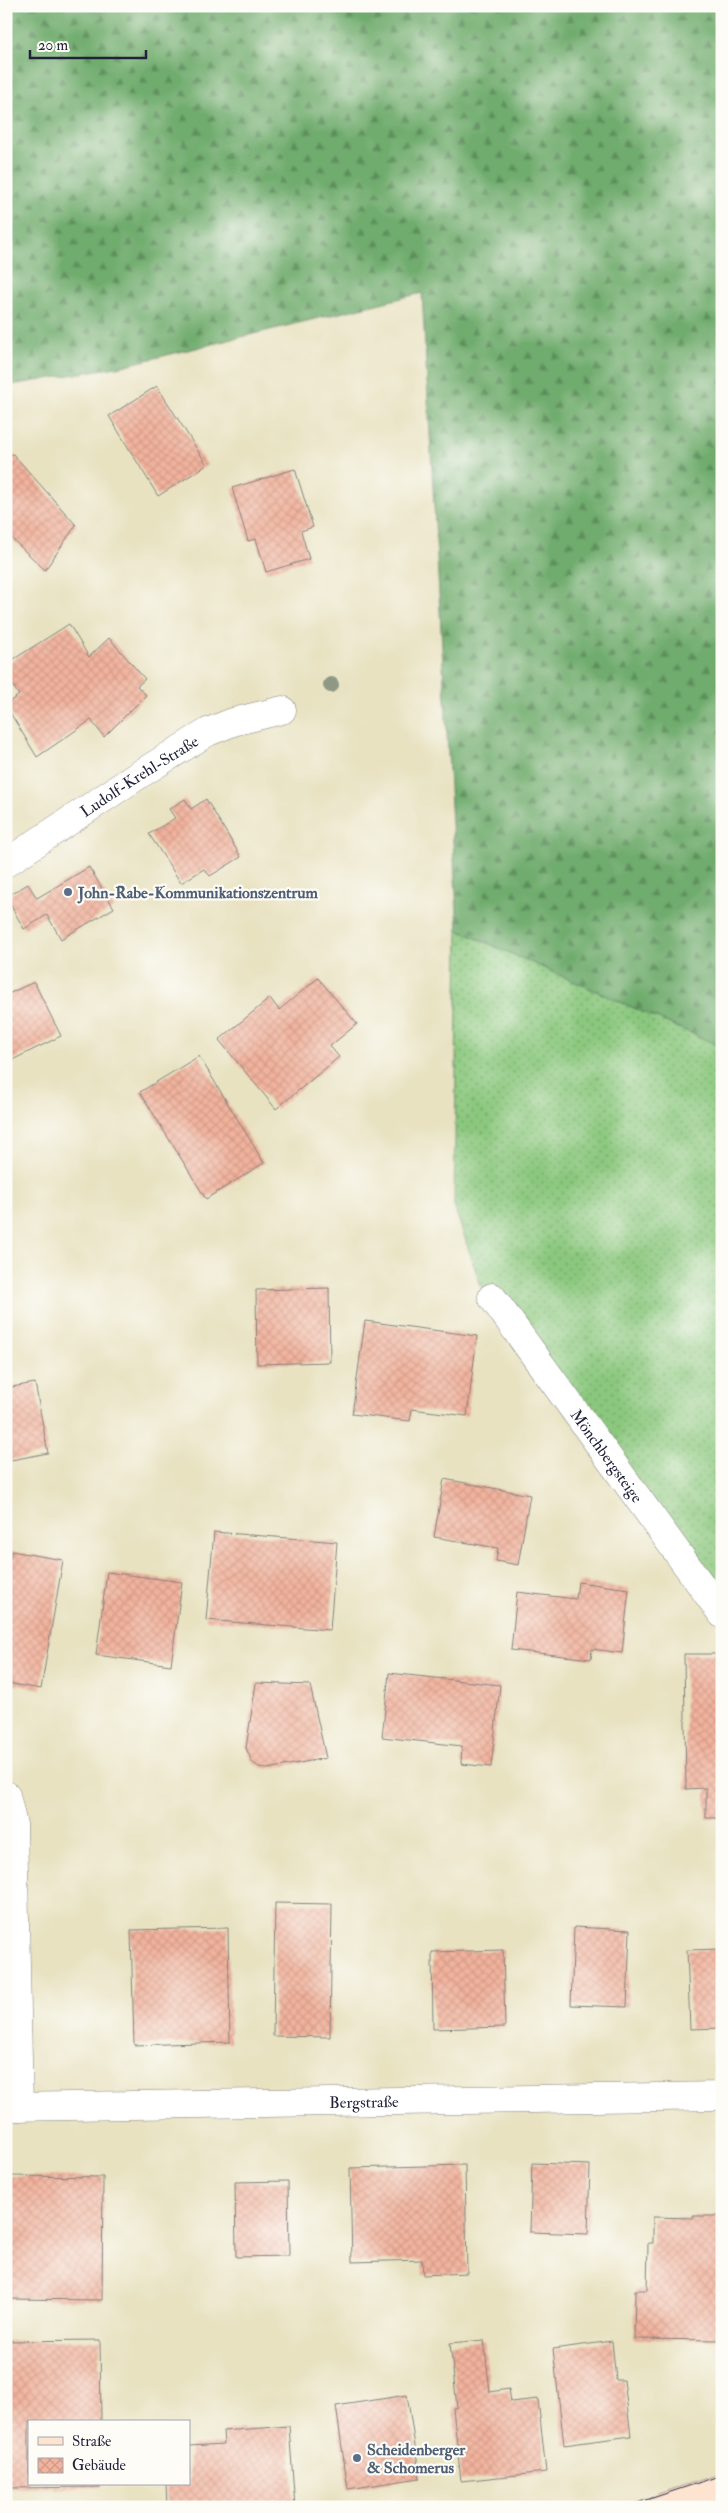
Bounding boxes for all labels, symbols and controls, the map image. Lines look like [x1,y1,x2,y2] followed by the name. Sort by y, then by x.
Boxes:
[30,28,146,60] scale bar
[38,36,68,55] text: 20 m
[77,731,203,822] street label: Ludolf-Krehl-Straße
[77,883,319,904] place label: John-Rabe-Kommunikationszentrum
[62,886,74,898] marker: John-Rabe-Kommunikationszentrum
[566,1406,647,1507] street label: Mönchbergsteige
[329,2092,399,2113] street label: Bergstraße
[28,2420,190,2486] legend
[72,2432,111,2451] text: Straße
[367,2440,466,2478] place label: Scheidenberger & Schomerus
[351,2452,363,2464] marker: Scheidenberger & Schomerus
[72,2456,126,2475] text: Gebäude

